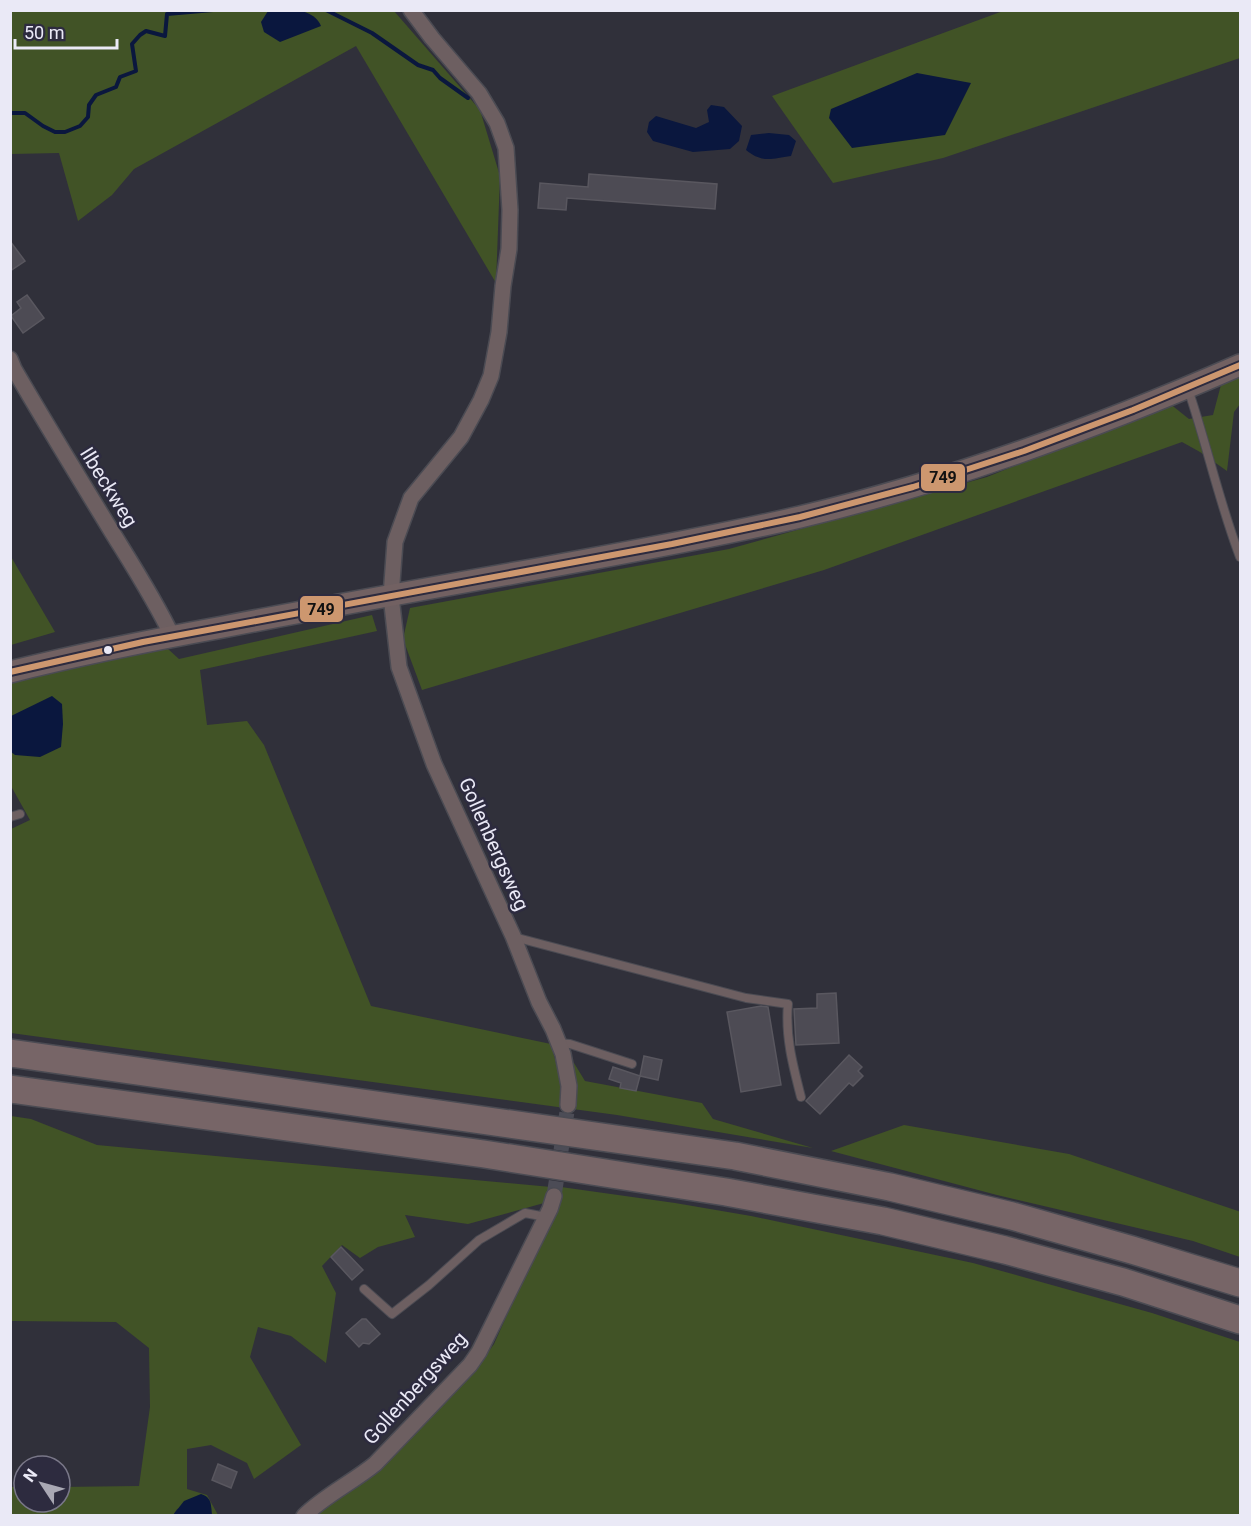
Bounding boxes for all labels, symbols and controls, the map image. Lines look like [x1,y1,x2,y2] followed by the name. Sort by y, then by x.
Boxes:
[15,12,117,50] scale bar
[24,22,64,43] text: 50 m
[75,443,143,531] street label: Ilbeckweg
[920,463,966,492] line badge: 749
[929,468,957,487] text: 749
[299,595,344,623] line badge: 749
[307,600,335,619] text: 749
[102,644,114,656] unlabelled marker
[454,774,534,914] street label: Gollenbergsweg
[358,1327,472,1449] street label: Gollenbergsweg
[12,1454,72,1514] north arrow
[19,1465,41,1486] text: N

